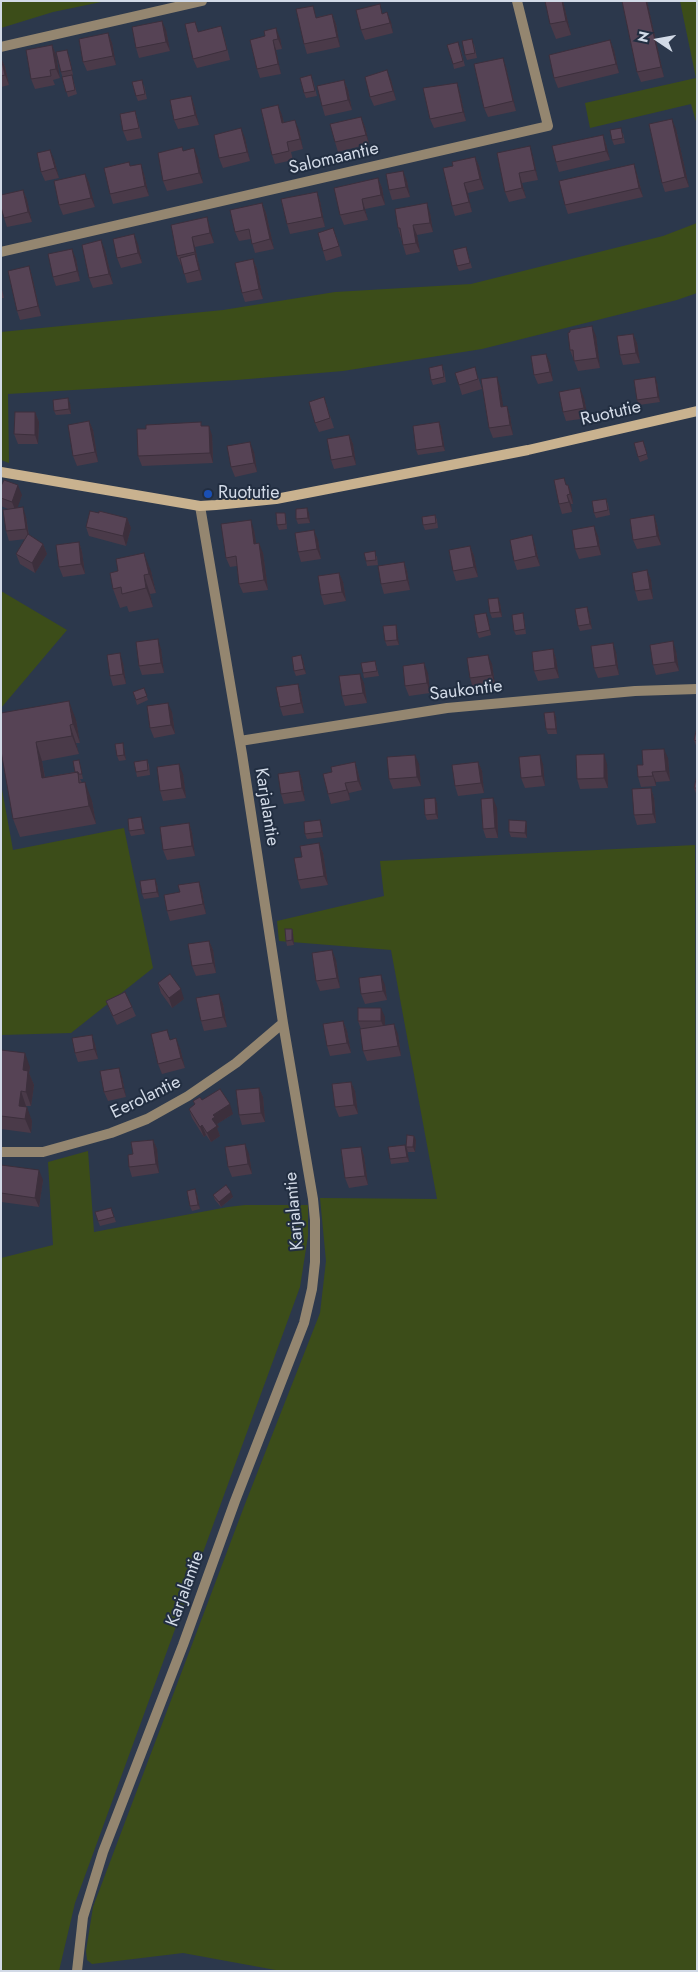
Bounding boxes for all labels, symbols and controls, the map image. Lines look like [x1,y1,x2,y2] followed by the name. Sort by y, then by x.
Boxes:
[633,15,683,65] north arrow
[632,29,654,44] text: N
[287,138,381,180] street label: Salomaantie
[579,397,643,431] street label: Ruotutie
[218,483,279,505] place label: Ruotutie
[202,488,214,500] marker: Ruotutie
[428,676,504,706] street label: Saukontie
[249,766,283,848] street label: Karjalantie
[107,1072,185,1124] street label: Eerolantie
[281,1171,309,1251] street label: Karjalantie
[162,1548,210,1630] street label: Karjalantie

